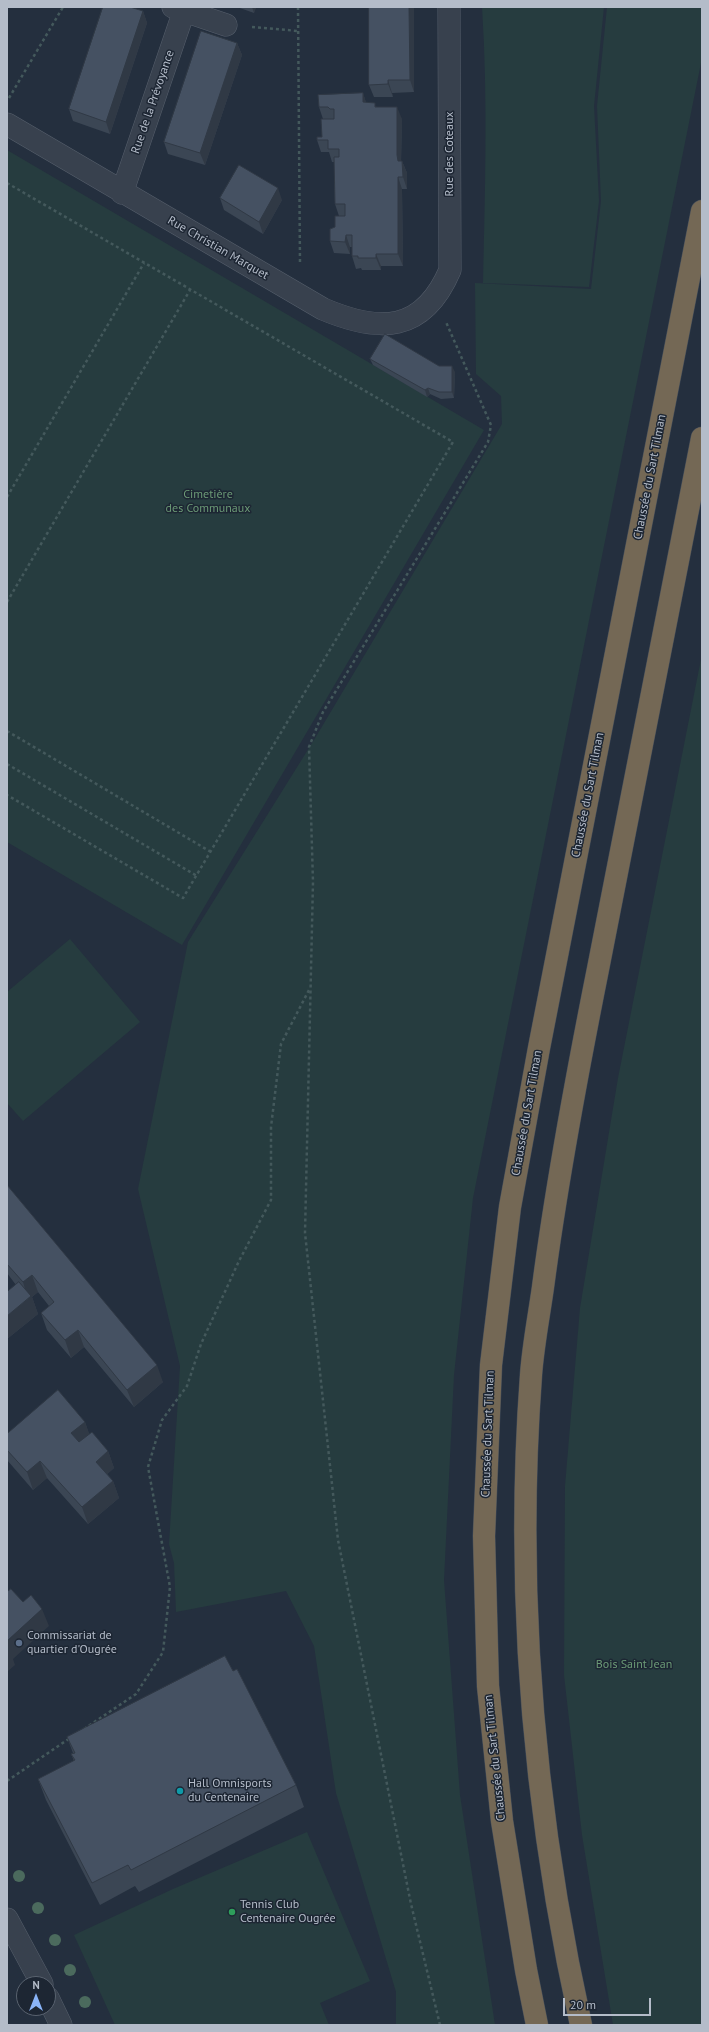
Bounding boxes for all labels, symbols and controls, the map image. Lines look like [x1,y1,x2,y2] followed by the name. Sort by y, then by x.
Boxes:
[129,48,177,156] street label: Rue de la Prévoyance
[443,111,457,197] street label: Rue des Coteaux
[165,213,271,283] street label: Rue Christian Marquet
[631,413,669,541] street label: Chaussée du Sart Tilman
[166,488,250,516] park label: Cimetière des Communaux
[569,731,607,859] street label: Chaussée du Sart Tilman
[509,1049,545,1177] street label: Chaussée du Sart Tilman
[479,1370,497,1498] street label: Chaussée du Sart Tilman
[27,1629,117,1657] place label: Commissariat de quartier d'Ougrée
[14,1638,24,1648] marker: Commissariat de quartier d'Ougrée
[596,1658,672,1672] park label: Bois Saint Jean
[481,1694,509,1822] street label: Chaussée du Sart Tilman
[188,1777,271,1805] place label: Hall Omnisports du Centenaire
[175,1786,185,1796] marker: Hall Omnisports du Centenaire
[240,1898,335,1926] place label: Tennis Club Centenaire Ougrée
[227,1907,237,1917] marker: Tennis Club Centenaire Ougrée
[16,1976,56,2016] north arrow
[32,1978,40,1992] text: N
[565,1990,653,2016] scale bar
[570,1997,596,2012] text: 20 m

